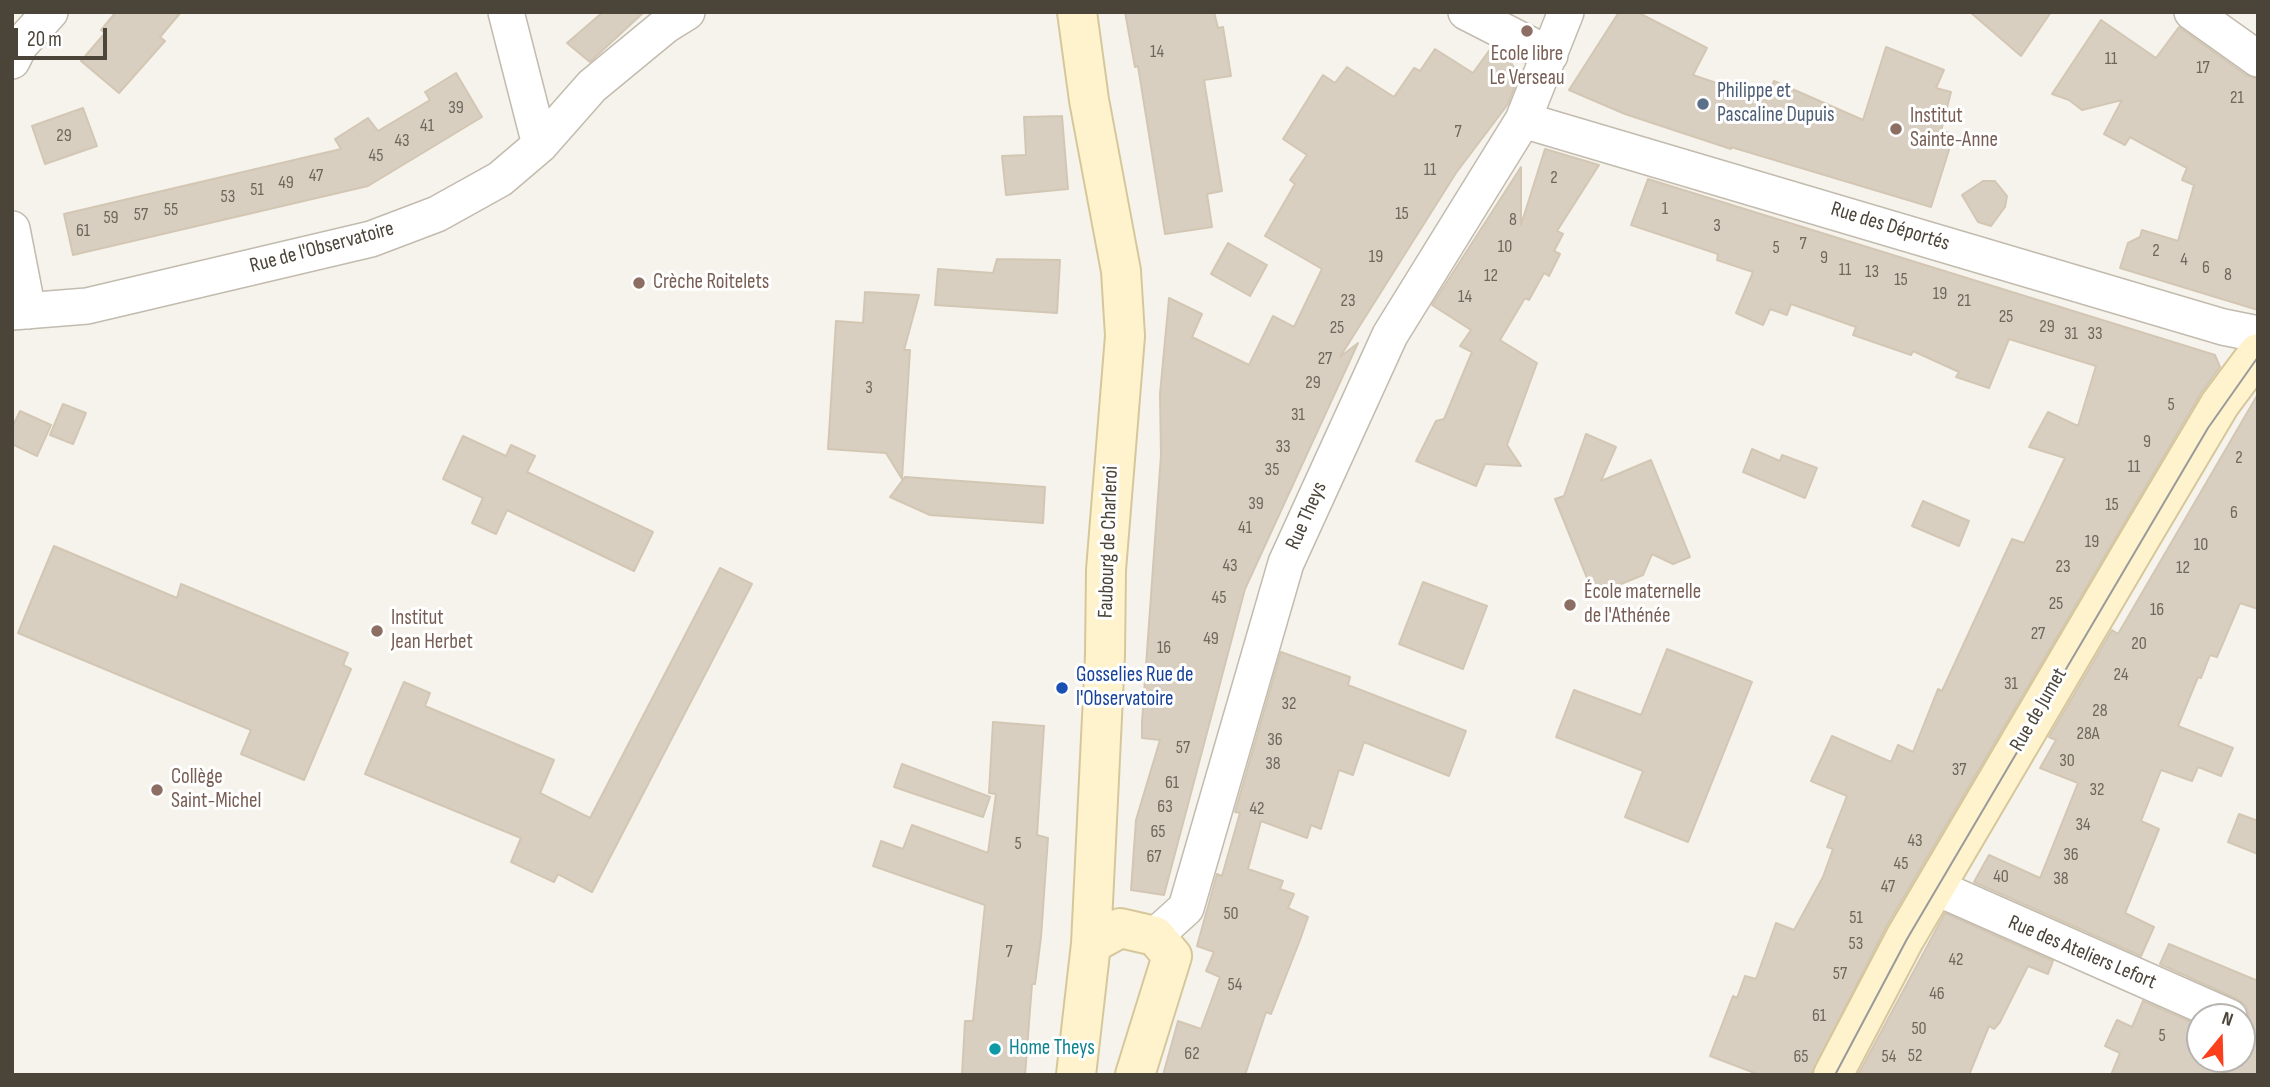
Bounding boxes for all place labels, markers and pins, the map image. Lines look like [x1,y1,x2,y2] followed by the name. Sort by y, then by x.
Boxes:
[1519,23,1535,39] marker: Ecole libre Le Verseau
[1489,42,1565,92] place label: Ecole libre Le Verseau
[1717,79,1834,129] place label: Philippe et Pascaline Dupuis
[1695,96,1711,112] marker: Philippe et Pascaline Dupuis
[1910,104,1998,154] place label: Institut Sainte-Anne
[1888,121,1904,137] marker: Institut Sainte-Anne
[653,270,769,296] place label: Crèche Roitelets
[631,275,647,291] marker: Crèche Roitelets
[1584,580,1701,630] place label: École maternelle de l'Athénée
[1562,597,1578,613] marker: École maternelle de l'Athénée
[391,606,473,656] place label: Institut Jean Herbet
[369,623,385,639] marker: Institut Jean Herbet
[1076,663,1194,713] place label: Gosselies Rue de l'Observatoire
[1054,680,1070,696] marker: Gosselies Rue de l'Observatoire
[171,765,261,815] place label: Collège Saint-Michel
[149,782,165,798] marker: Collège Saint-Michel
[1009,1036,1095,1062] place label: Home Theys
[987,1041,1003,1057] marker: Home Theys

